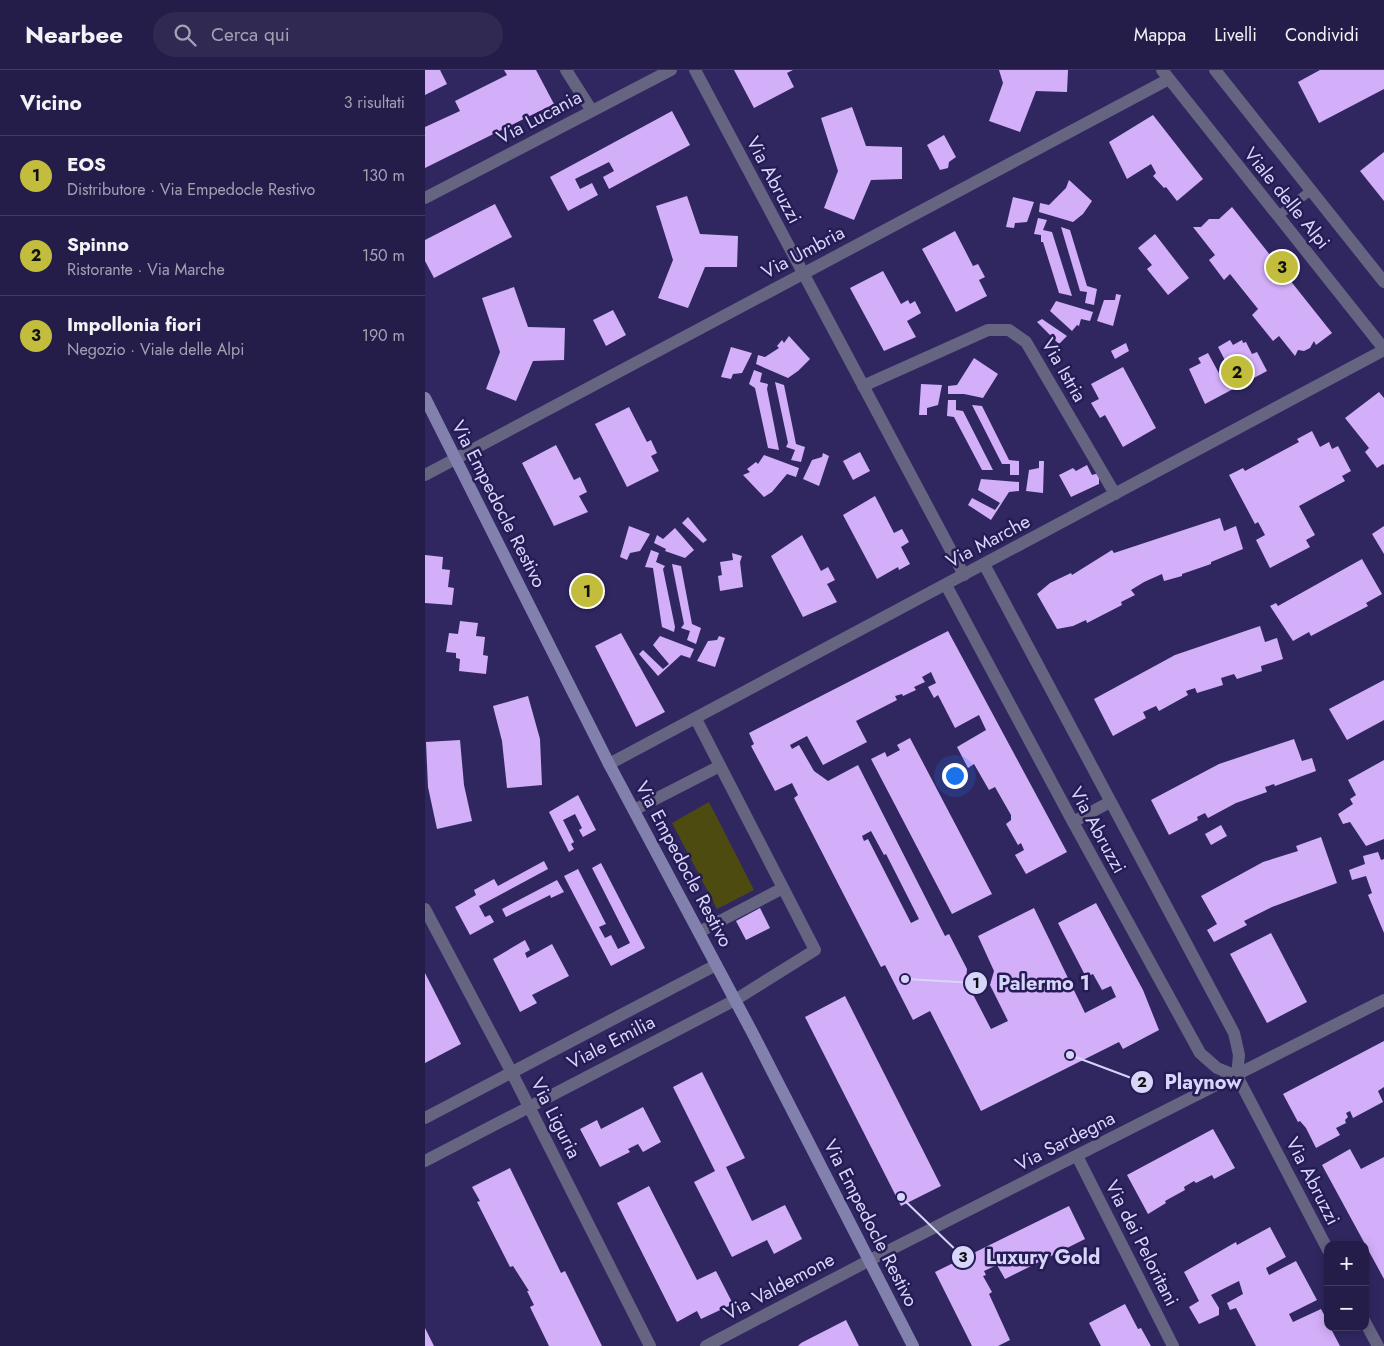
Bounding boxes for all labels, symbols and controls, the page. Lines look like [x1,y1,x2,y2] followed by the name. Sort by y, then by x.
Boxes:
[153,12,503,57] search box
[25,17,123,52] text: Nearbee
[171,21,199,49] icon: search
[211,21,290,48] text: Cerca qui
[1134,22,1186,48] text: Mappa
[1214,22,1257,48] text: Livelli
[1285,22,1359,48] text: Condividi
[492,83,586,151] street label: Via Lucania
[20,88,82,118] text: Vicino
[344,91,405,114] text: 3 risultati
[740,132,808,228] street label: Via Abruzzi
[1237,141,1337,255] street label: Viale delle Alpi
[67,151,106,178] text: EOS
[32,164,40,187] text: 1
[362,164,405,187] text: 130 m
[67,178,315,201] text: Distributore · Via Empedocle Restivo
[757,219,849,285] street label: Via Umbria
[67,231,129,258] text: Spinno
[31,244,41,267] text: 2
[362,244,405,267] text: 150 m
[1266,248,1298,286] pin: 3
[67,258,225,281] text: Ristorante · Via Marche
[67,311,201,338] text: Impollonia fiori
[31,324,41,347] text: 3
[362,324,405,347] text: 190 m
[1035,333,1093,407] street label: Via Istria
[67,338,244,361] text: Negozio · Viale delle Alpi
[1221,353,1253,391] pin: 2
[445,416,553,592] street label: Via Empedocle Restivo
[941,507,1035,575] street label: Via Marche
[571,572,603,610] pin: 1
[942,763,968,789] your location
[629,776,739,952] street label: Via Empedocle Restivo
[1063,782,1133,878] street label: Via Abruzzi
[963,965,1100,1000] callout: Palermo 1
[998,969,1090,998] text: Palermo 1
[972,972,980,994] text: 1
[562,1008,660,1076] street label: Viale Emilia
[1129,1064,1251,1099] callout: Playnow
[1164,1068,1242,1097] text: Playnow
[1137,1071,1147,1093] text: 2
[524,1073,588,1163] street label: Via Liguria
[1010,1104,1120,1178] street label: Via Sardegna
[1279,1132,1347,1230] street label: Via Abruzzi
[817,1135,925,1311] street label: Via Empedocle Restivo
[1099,1175,1185,1311] street label: Via dei Peloritani
[951,1239,1110,1274] callout: Luxury Gold
[1324,1241,1369,1331] map controls
[1324,1241,1369,1286] button: +
[986,1243,1100,1272] text: Luxury Gold
[719,1245,839,1327] street label: Via Valdemone
[958,1246,968,1268] text: 3
[1324,1286,1369,1331] button: −

